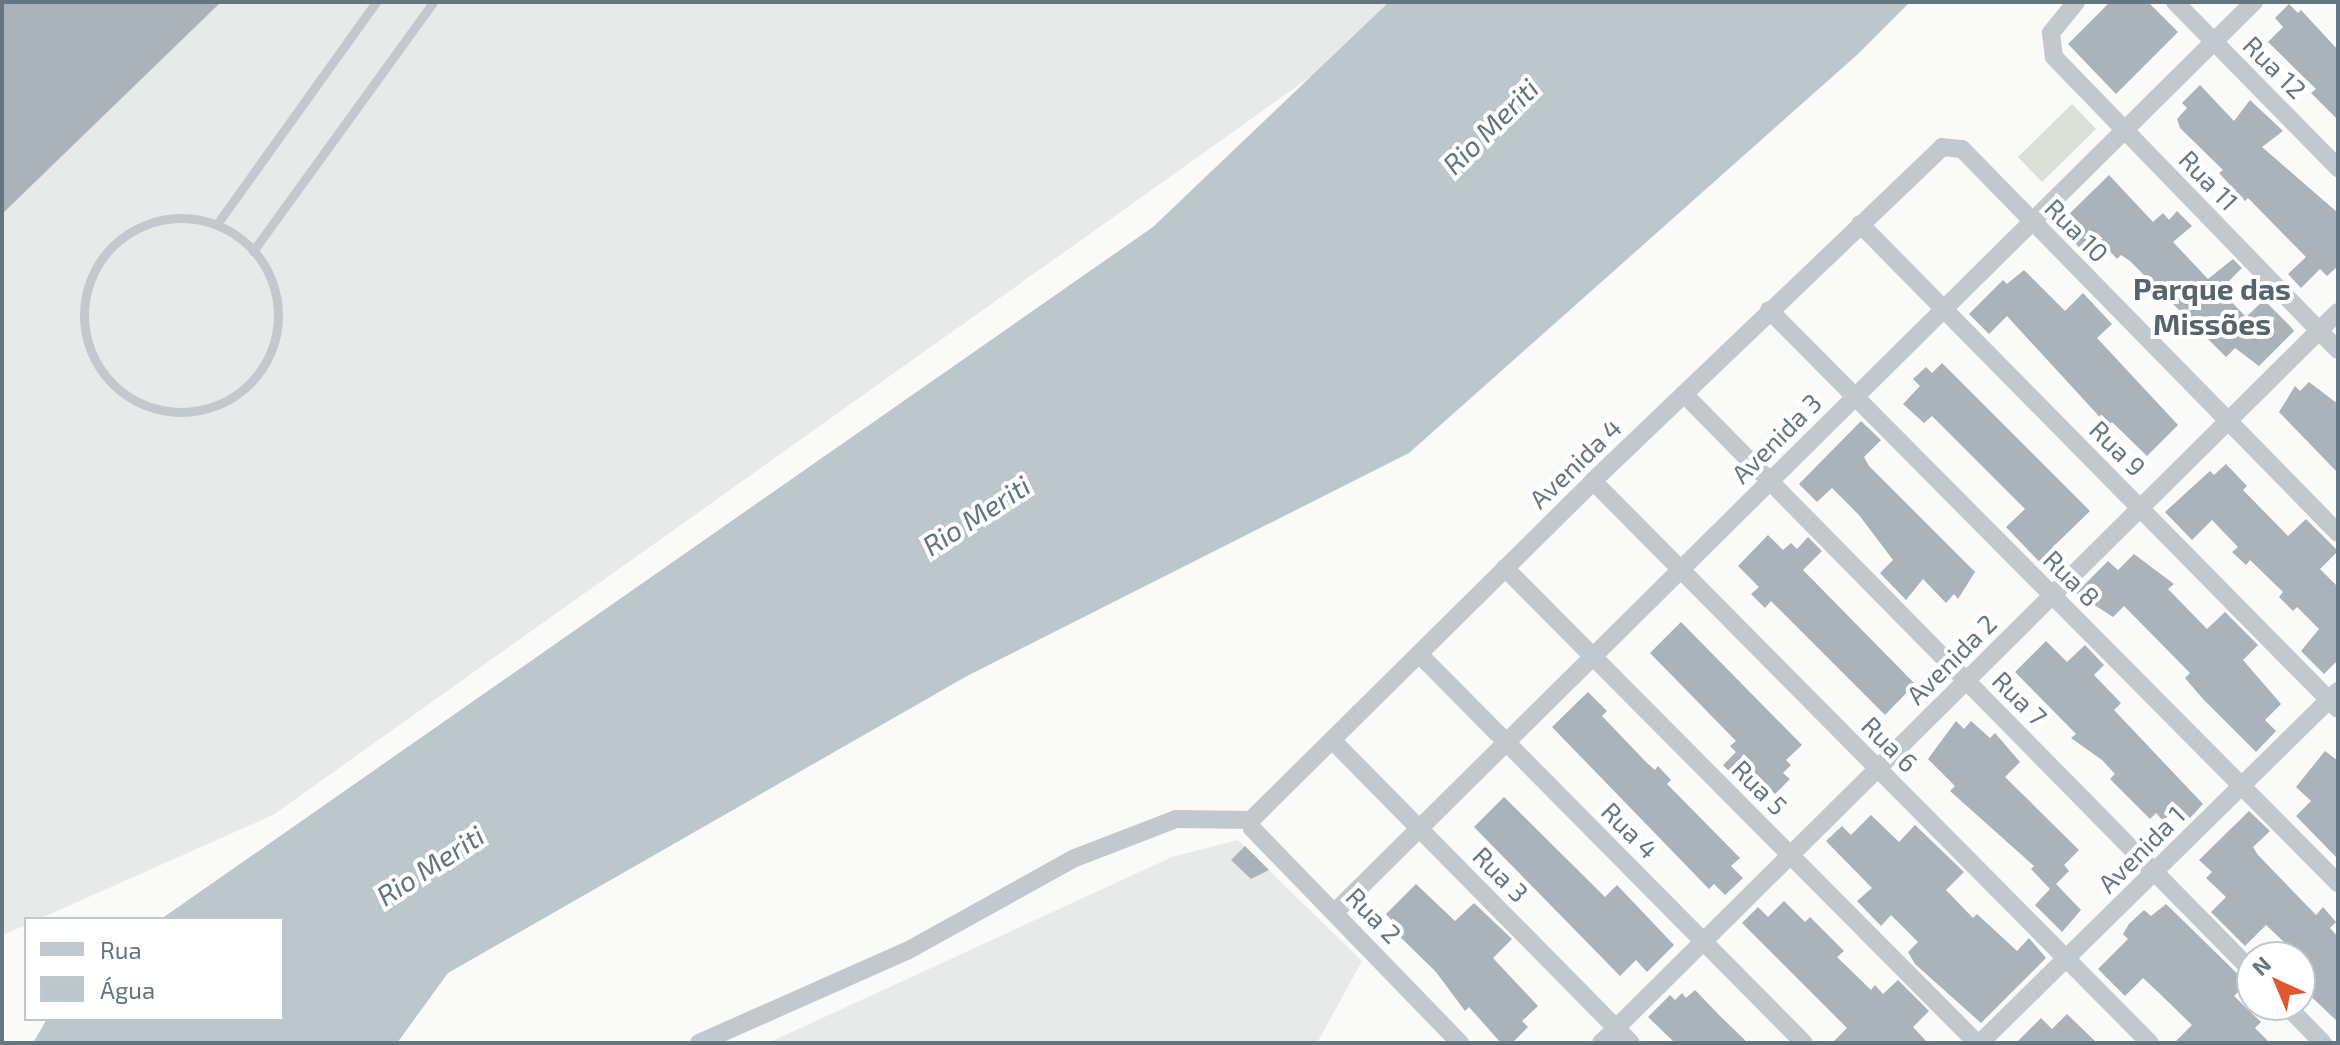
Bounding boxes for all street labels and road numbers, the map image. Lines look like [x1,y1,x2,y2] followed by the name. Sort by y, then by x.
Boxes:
[2237,29,2313,105] street label: Rua 12
[2173,143,2245,217] street label: Rua 11
[2039,192,2115,268] street label: Rua 10
[1725,387,1827,489] street label: Avenida 3
[1523,412,1627,514] street label: Avenida 4
[2084,414,2152,482] street label: Rua 9
[2037,543,2107,613] street label: Rua 8
[1900,608,2002,710] street label: Avenida 2
[1986,664,2054,732] street label: Rua 7
[1856,710,1924,778] street label: Rua 6
[1726,753,1794,821] street label: Rua 5
[1595,795,1665,865] street label: Rua 4
[2091,799,2191,899] street label: Avenida 1
[1467,840,1535,908] street label: Rua 3
[1340,881,1408,949] street label: Rua 2

